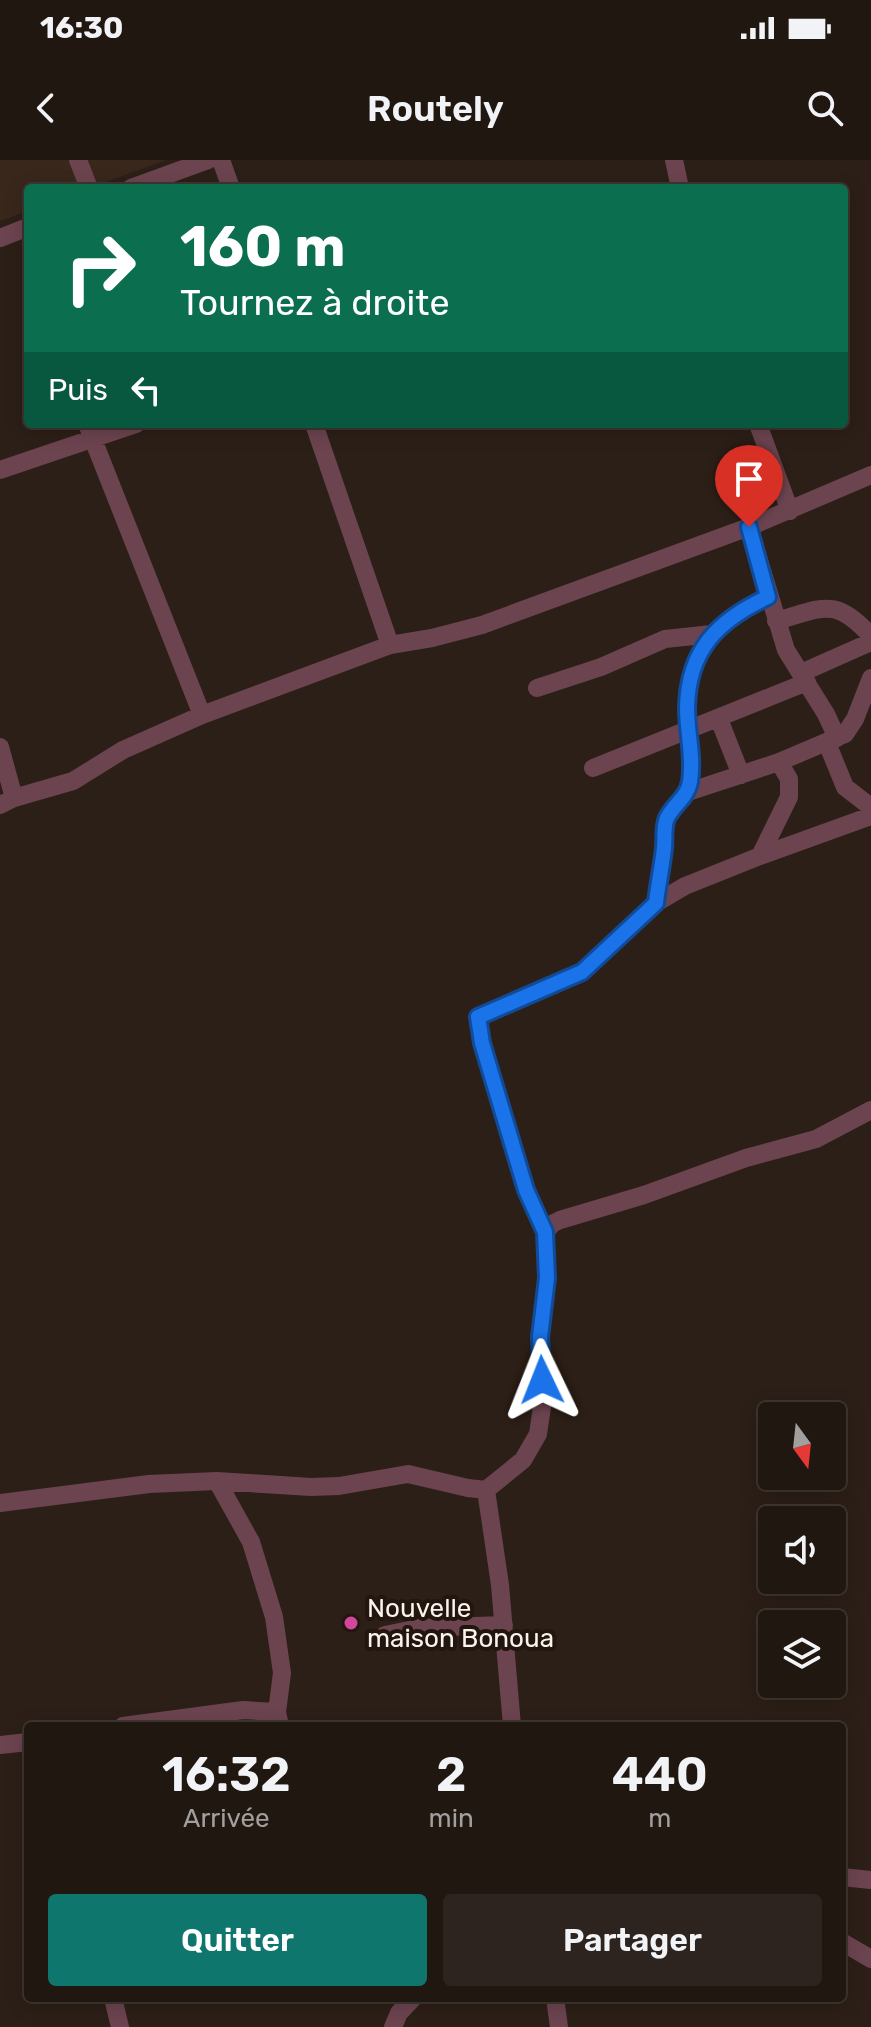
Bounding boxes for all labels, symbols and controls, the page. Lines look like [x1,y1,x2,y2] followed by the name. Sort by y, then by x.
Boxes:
[40,10,123,46] text: 16:30
[24,86,68,130] icon: back
[803,86,847,130] icon: search
[367,87,504,130] text: Routely
[180,214,346,280] text: 160 m
[48,216,152,320] icon: right
[180,281,450,324] text: Tournez à droite
[124,368,168,412] icon: left
[48,372,108,408] text: Puis
[715,445,783,527] pin
[727,457,771,501] icon: arrive
[500,1338,584,1422] position arrow
[758,1402,846,1490] north arrow
[758,1402,846,1698] map controls
[758,1506,846,1594] button: sound
[367,1593,554,1654] place label: Nouvelle maison Bonoua
[758,1610,846,1698] button: layers
[342,1614,360,1632] marker: Nouvelle maison Bonoua
[162,1746,291,1803] text: 16:32
[436,1746,466,1803] text: 2
[612,1746,708,1803] text: 440
[183,1803,270,1834] text: Arrivée
[429,1803,474,1834] text: min
[648,1803,671,1834] text: m
[48,1894,427,1986] button: Quitter
[443,1894,822,1986] button: Partager

